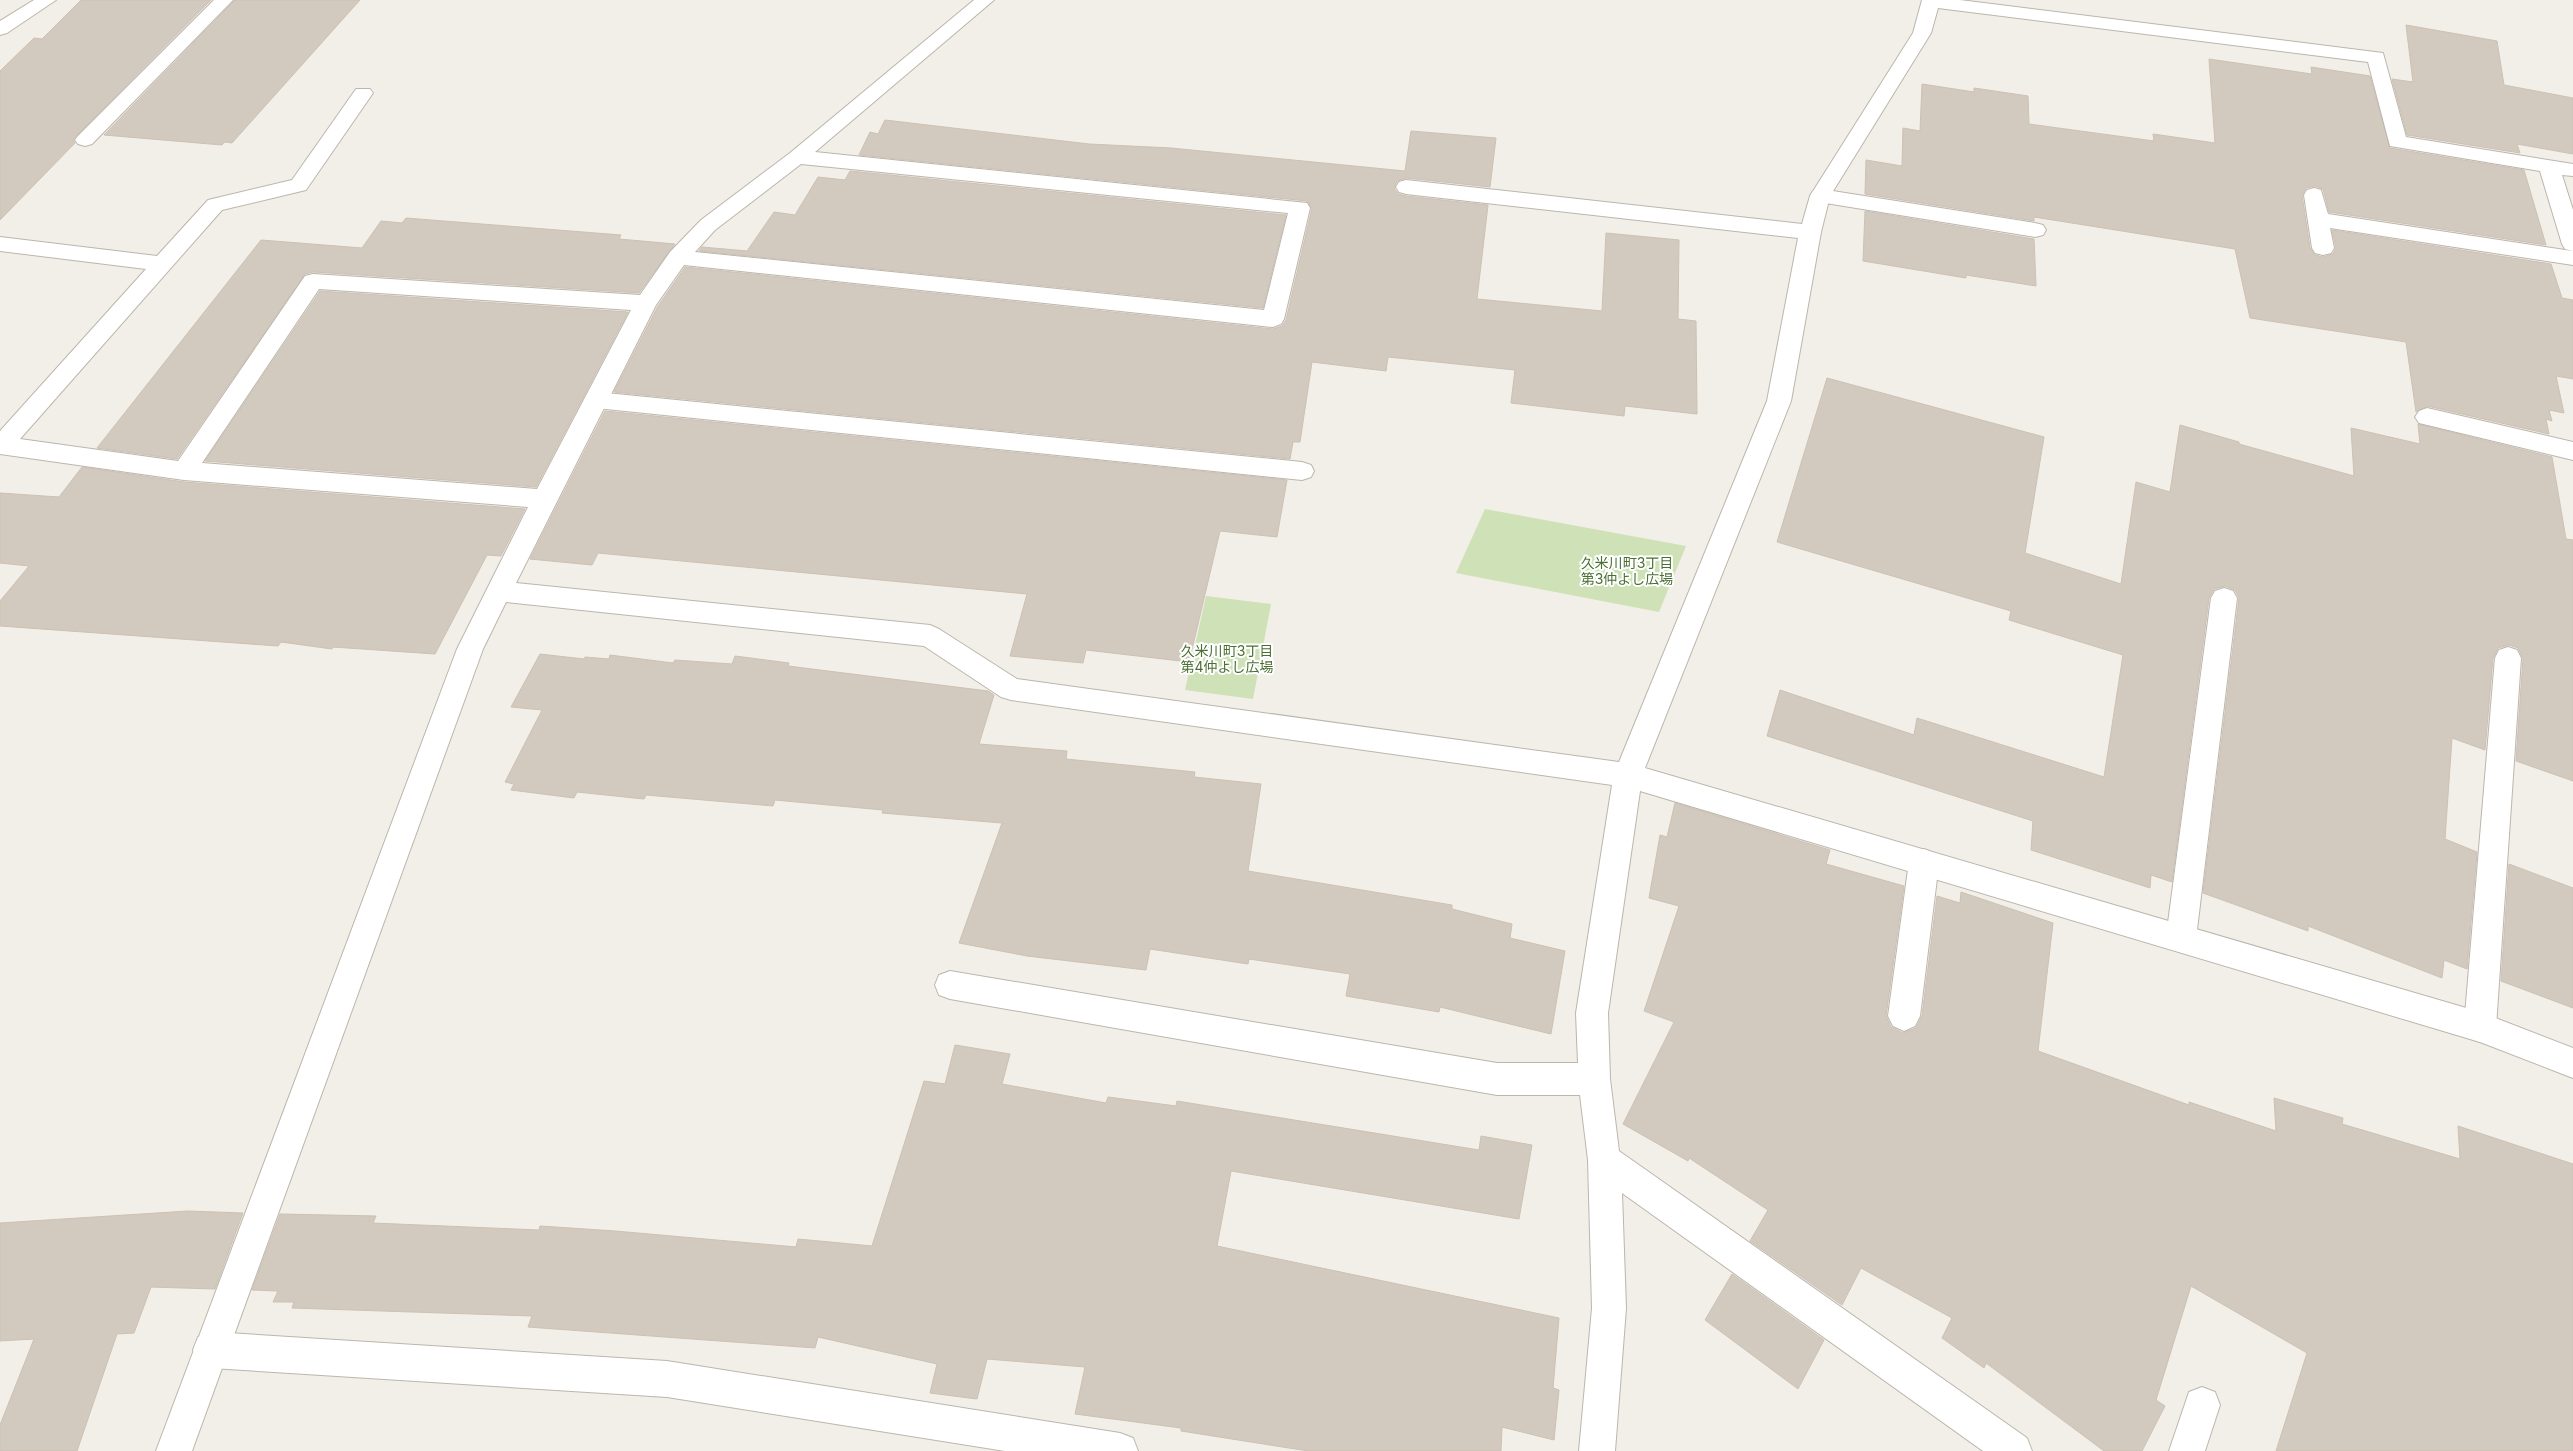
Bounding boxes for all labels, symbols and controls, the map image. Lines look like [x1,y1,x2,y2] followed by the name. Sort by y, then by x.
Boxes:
[1581,554,1673,587] park label: 久米川町3丁目 第3仲よし広場
[1180,642,1274,675] park label: 久米川町3丁目 第4仲よし広場

